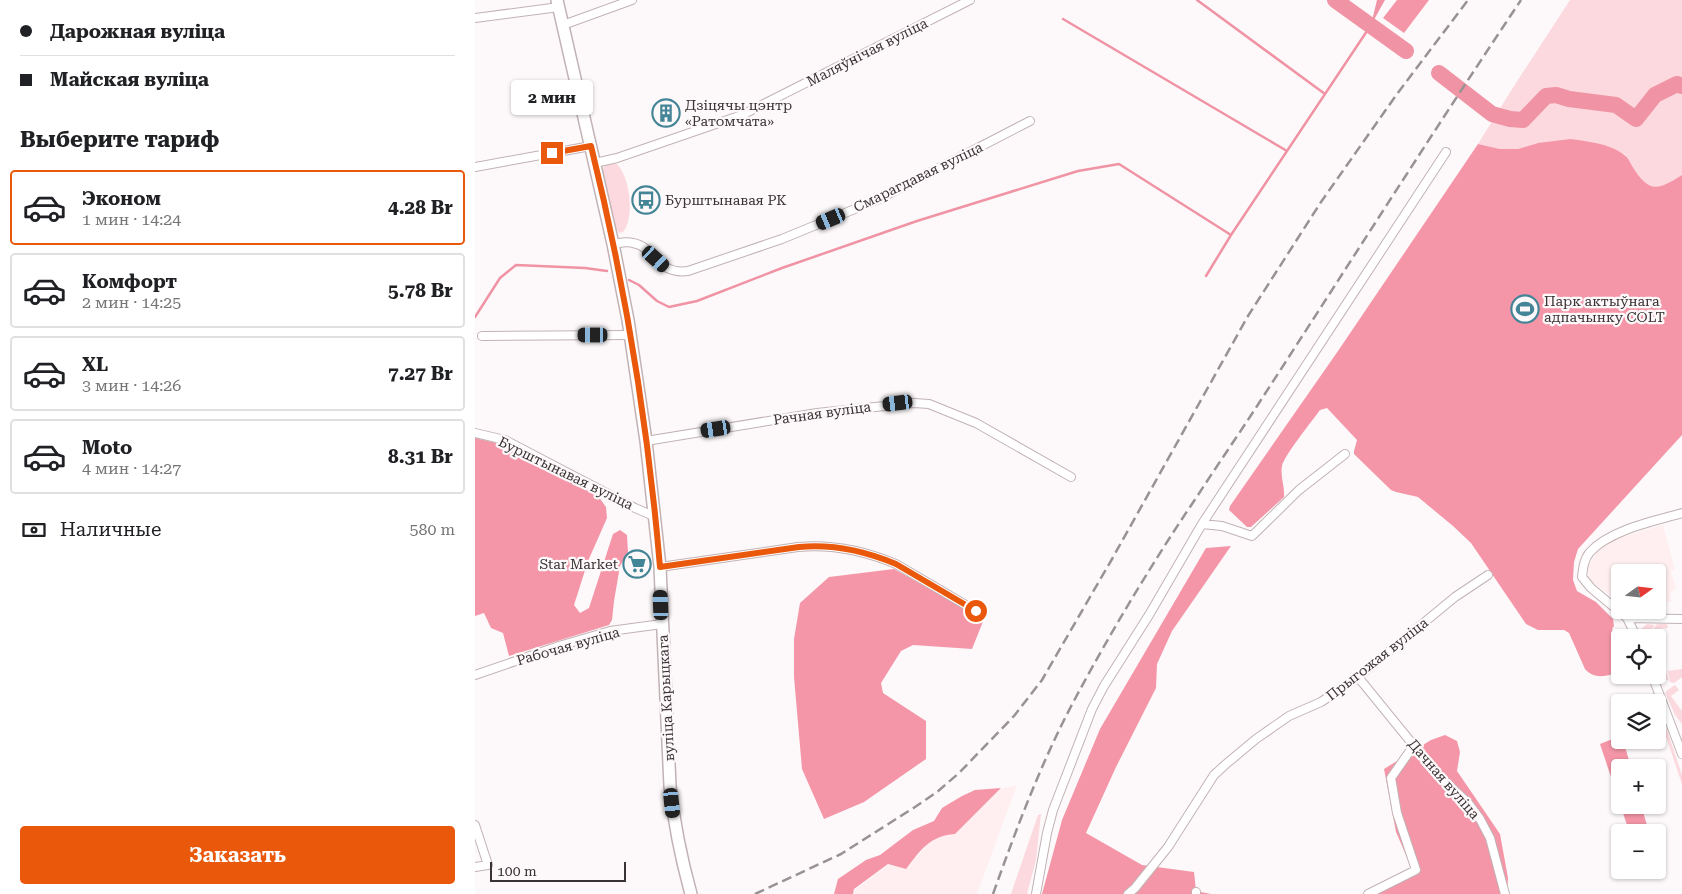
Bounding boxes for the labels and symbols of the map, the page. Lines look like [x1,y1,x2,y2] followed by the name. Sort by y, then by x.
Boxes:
[804,14,930,89] street label: Маляўнічая вуліца
[511,80,593,116] callout: 2 мин
[685,97,792,129] place label: Дзіцячы цэнтр «Ратомчата»
[651,98,681,128] building icon: Дзіцячы цэнтр «Ратомчата»
[851,139,986,215] street label: Смарагдавая вуліца
[541,142,563,164] route end
[631,185,661,215] bus stop icon: Бурштынавая РК
[665,192,787,208] place label: Бурштынавая РК
[814,206,847,232] car
[639,243,672,275] car
[1544,293,1665,325] place label: Парк актыўнага адпачынку COLT
[1510,294,1540,324] sports icon: Парк актыўнага адпачынку COLT
[578,328,608,343] car
[882,394,913,412] car
[772,398,872,428] street label: Рачная вуліца
[700,419,731,439] car
[496,433,636,513] street label: Бурштынавая вуліца
[622,549,652,579] supermarket icon: Star Market
[539,556,618,572] place label: Star Market
[1611,564,1666,619] north arrow
[652,590,669,620] car
[965,600,987,622] route start
[1323,614,1431,704] street label: Прыгожая вуліца
[515,624,622,668] street label: Рабочая вуліца
[655,634,677,762] street label: вуліца Карыцкага
[1405,736,1483,823] street label: Дачная вуліца
[662,787,681,819] car
[490,859,626,882] scale bar

